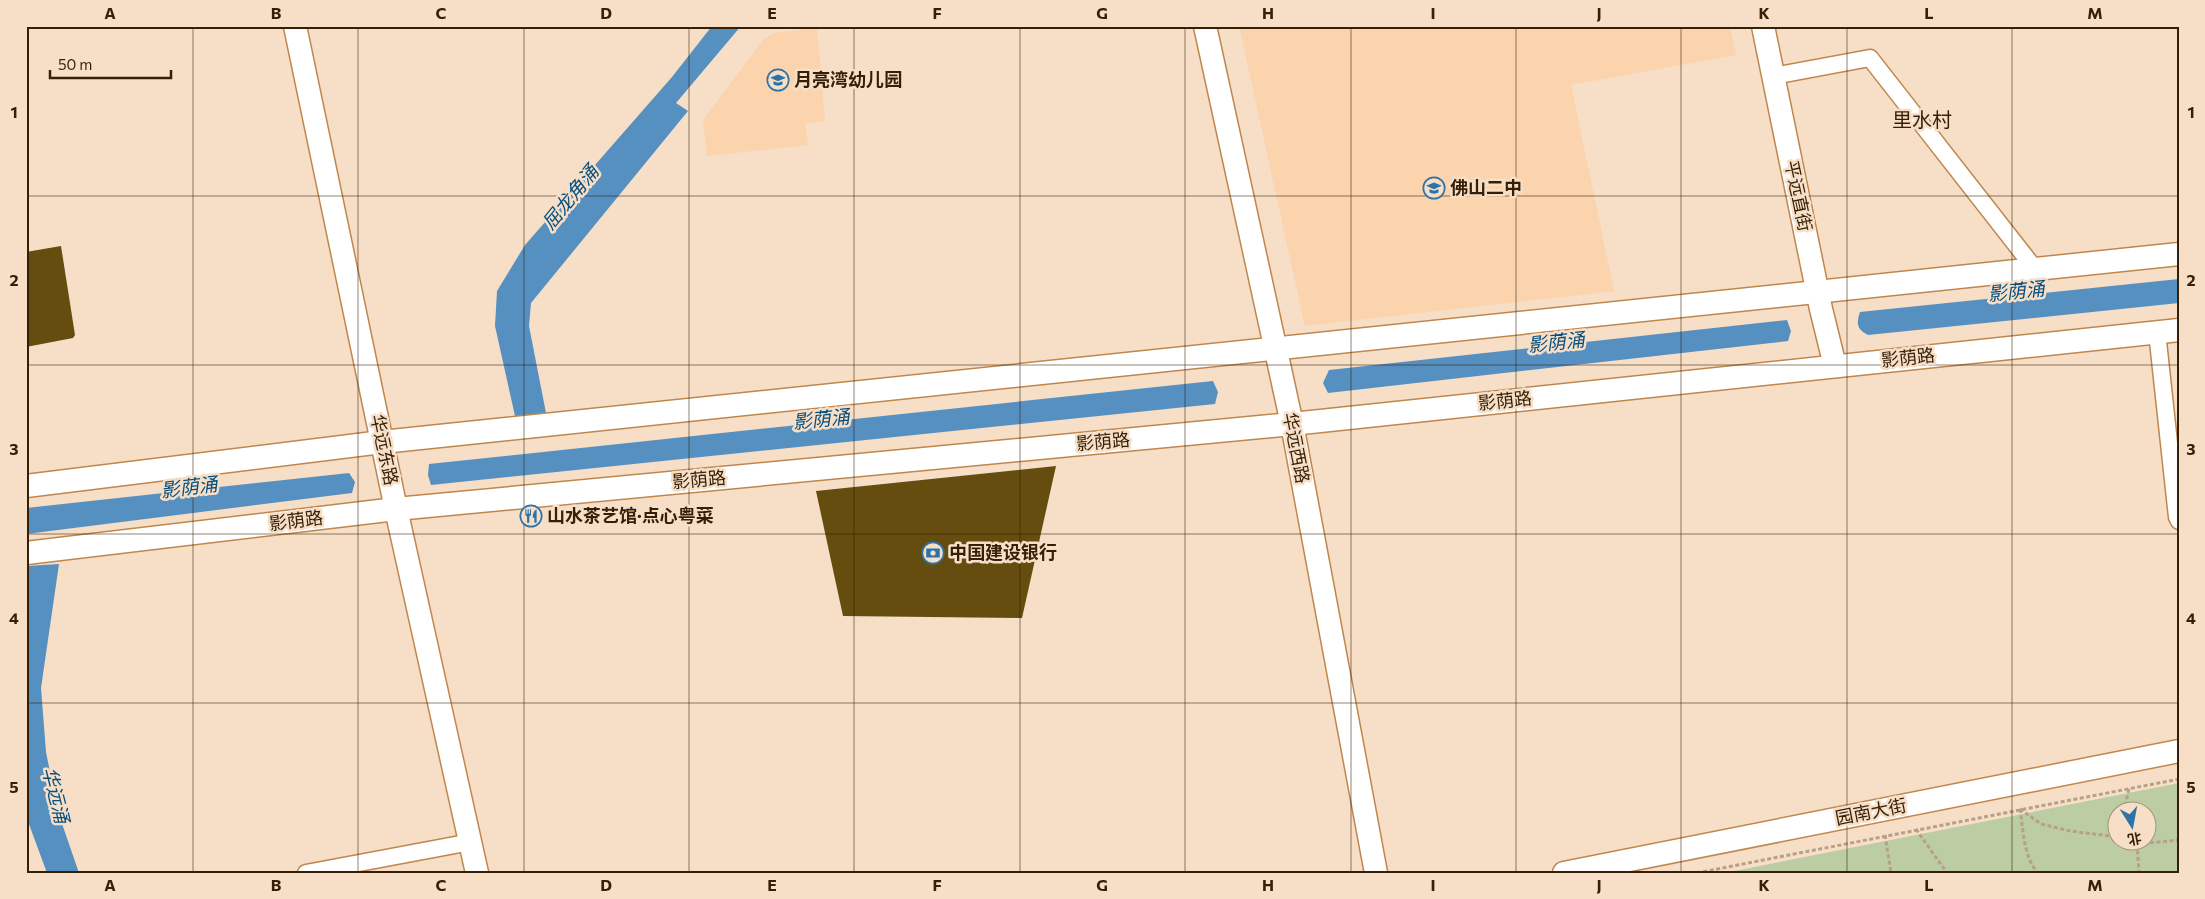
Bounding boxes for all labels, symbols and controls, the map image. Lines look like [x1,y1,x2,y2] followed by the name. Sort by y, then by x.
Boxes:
[104,3,116,22] text: A
[271,3,282,22] text: B
[436,3,447,22] text: C
[600,3,612,22] text: D
[767,3,777,22] text: E
[932,3,942,22] text: F
[1096,3,1108,22] text: G
[1262,3,1274,22] text: H
[1430,3,1436,22] text: I
[1596,3,1602,22] text: J
[1758,3,1770,22] text: K
[1924,3,1934,22] text: L
[2087,3,2103,22] text: M
[50,48,171,80] scale bar
[58,55,92,73] text: 50 m
[766,68,790,92] school or university icon: 月亮湾幼儿园
[794,68,902,90] place label: 月亮湾幼儿园
[10,102,18,121] text: 1
[2187,102,2195,121] text: 1
[1892,107,1952,131] district label: 里水村
[537,158,604,233] water label: 屈龙角涌
[1781,158,1817,233] street label: 平远直街
[1422,176,1446,200] school or university icon: 佛山二中
[1450,176,1522,198] place label: 佛山二中
[9,270,19,289] text: 2
[2186,270,2196,289] text: 2
[1986,276,2047,305] water label: 影荫涌
[1526,327,1587,356] water label: 影荫涌
[1880,343,1936,371] street label: 影荫路
[1477,386,1533,414] street label: 影荫路
[791,404,852,433] water label: 影荫涌
[1279,410,1315,485] street label: 华远西路
[367,412,403,487] street label: 华远东路
[1075,428,1131,454] street label: 影荫路
[9,439,19,458] text: 3
[2186,439,2196,458] text: 3
[671,466,727,492] street label: 影荫路
[159,471,221,501] water label: 影荫涌
[519,504,543,528] restaurant icon: 山水茶艺馆·点心粤菜
[547,504,714,526] place label: 山水茶艺馆·点心粤菜
[268,506,324,534] street label: 影荫路
[921,541,945,565] bank icon: 中国建设银行
[949,541,1057,563] place label: 中国建设银行
[9,608,19,627] text: 4
[2186,608,2196,627] text: 4
[38,764,75,827] water label: 华远涌
[9,777,19,796] text: 5
[2186,777,2196,796] text: 5
[1833,793,1908,829] street label: 园南大街
[2108,802,2158,852] north arrow
[2126,830,2143,849] text: 北
[104,875,116,894] text: A
[271,875,282,894] text: B
[436,875,447,894] text: C
[600,875,612,894] text: D
[767,875,777,894] text: E
[932,875,942,894] text: F
[1096,875,1108,894] text: G
[1262,875,1274,894] text: H
[1430,875,1436,894] text: I
[1596,875,1602,894] text: J
[1758,875,1770,894] text: K
[1924,875,1934,894] text: L
[2087,875,2103,894] text: M

